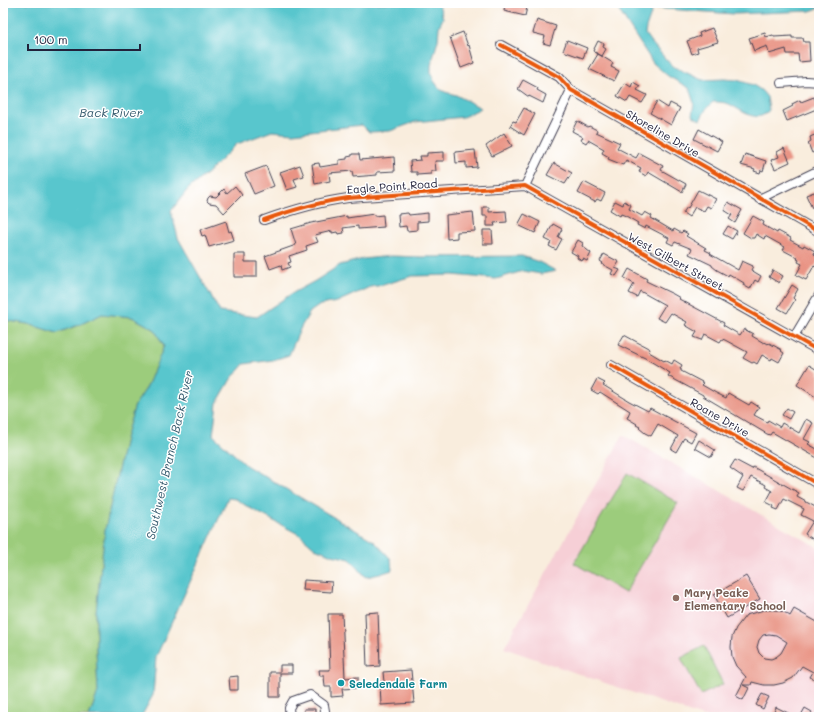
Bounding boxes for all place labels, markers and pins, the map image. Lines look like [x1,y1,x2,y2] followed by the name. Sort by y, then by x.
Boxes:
[684,585,786,613] place label: Mary Peake Elementary School
[671,593,681,603] marker: Mary Peake Elementary School
[349,676,448,691] place label: Seledendale Farm
[336,678,346,688] marker: Seledendale Farm

